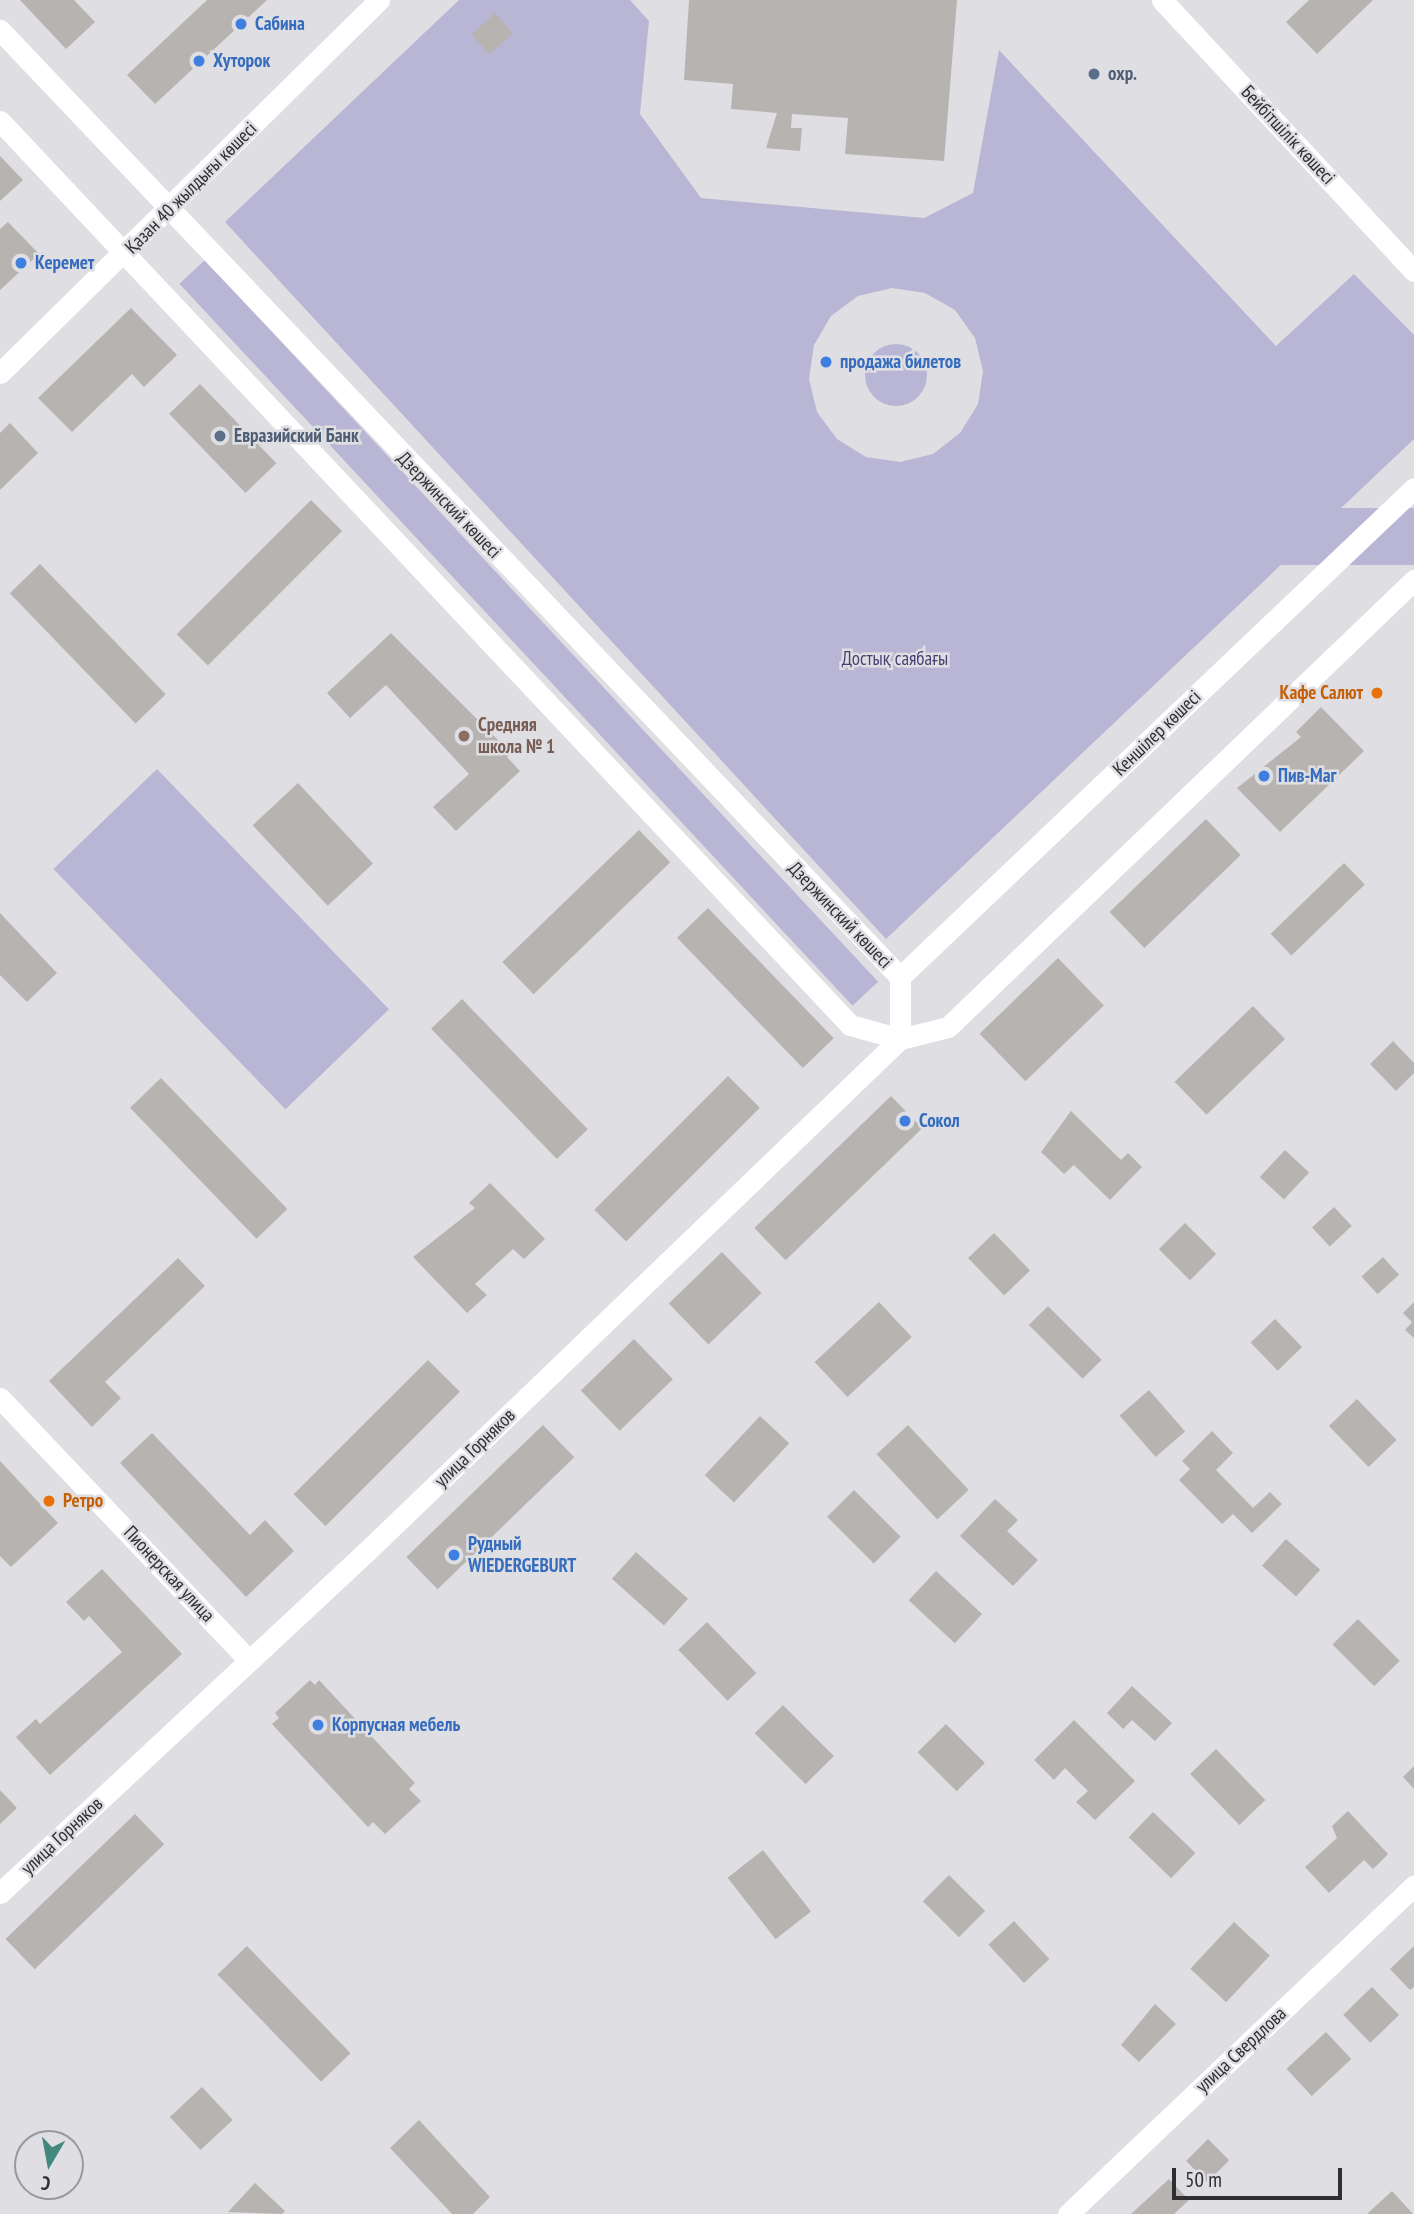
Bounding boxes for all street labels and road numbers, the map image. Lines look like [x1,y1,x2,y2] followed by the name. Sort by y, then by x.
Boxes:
[1236,81,1340,189] street label: Бейбітшілік көшесі
[120,117,262,259] street label: Қазан 40 жылдығы көшесі
[392,447,506,563] street label: Дзержинский көшесі
[1108,686,1206,780] street label: Кеншілер көшесі
[783,857,897,973] street label: Дзержинский көшесі
[430,1404,520,1492] street label: улица Горняков
[119,1521,219,1627] street label: Пионерская улица
[16,1792,108,1880] street label: улица Горняков
[1191,2002,1291,2098] street label: улица Свердлова

